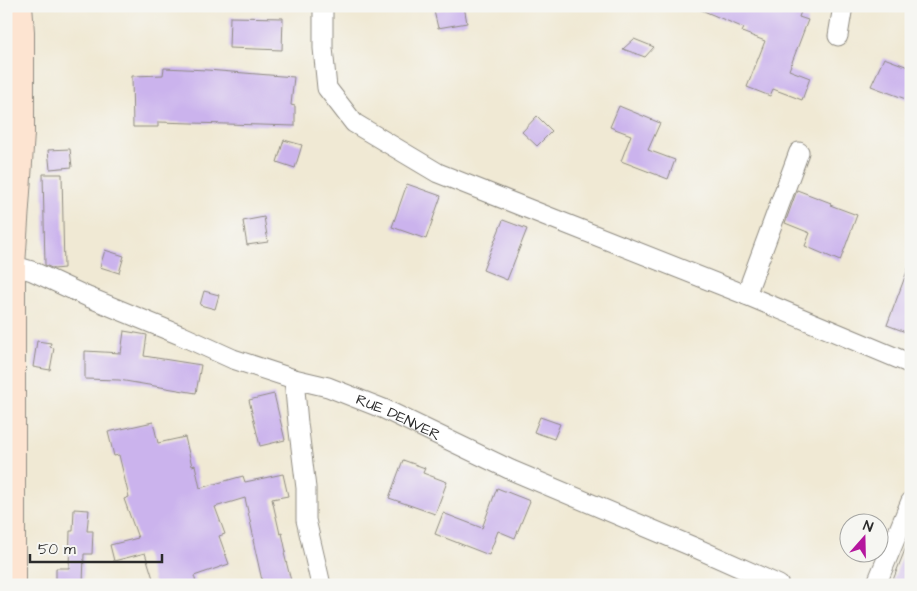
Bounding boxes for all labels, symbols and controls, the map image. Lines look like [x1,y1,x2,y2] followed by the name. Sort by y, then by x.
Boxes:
[353,389,444,446] street label: RUE DENVER
[840,514,890,564] north arrow
[861,516,876,538] text: N
[30,531,162,563] scale bar
[38,539,76,560] text: 50 m

